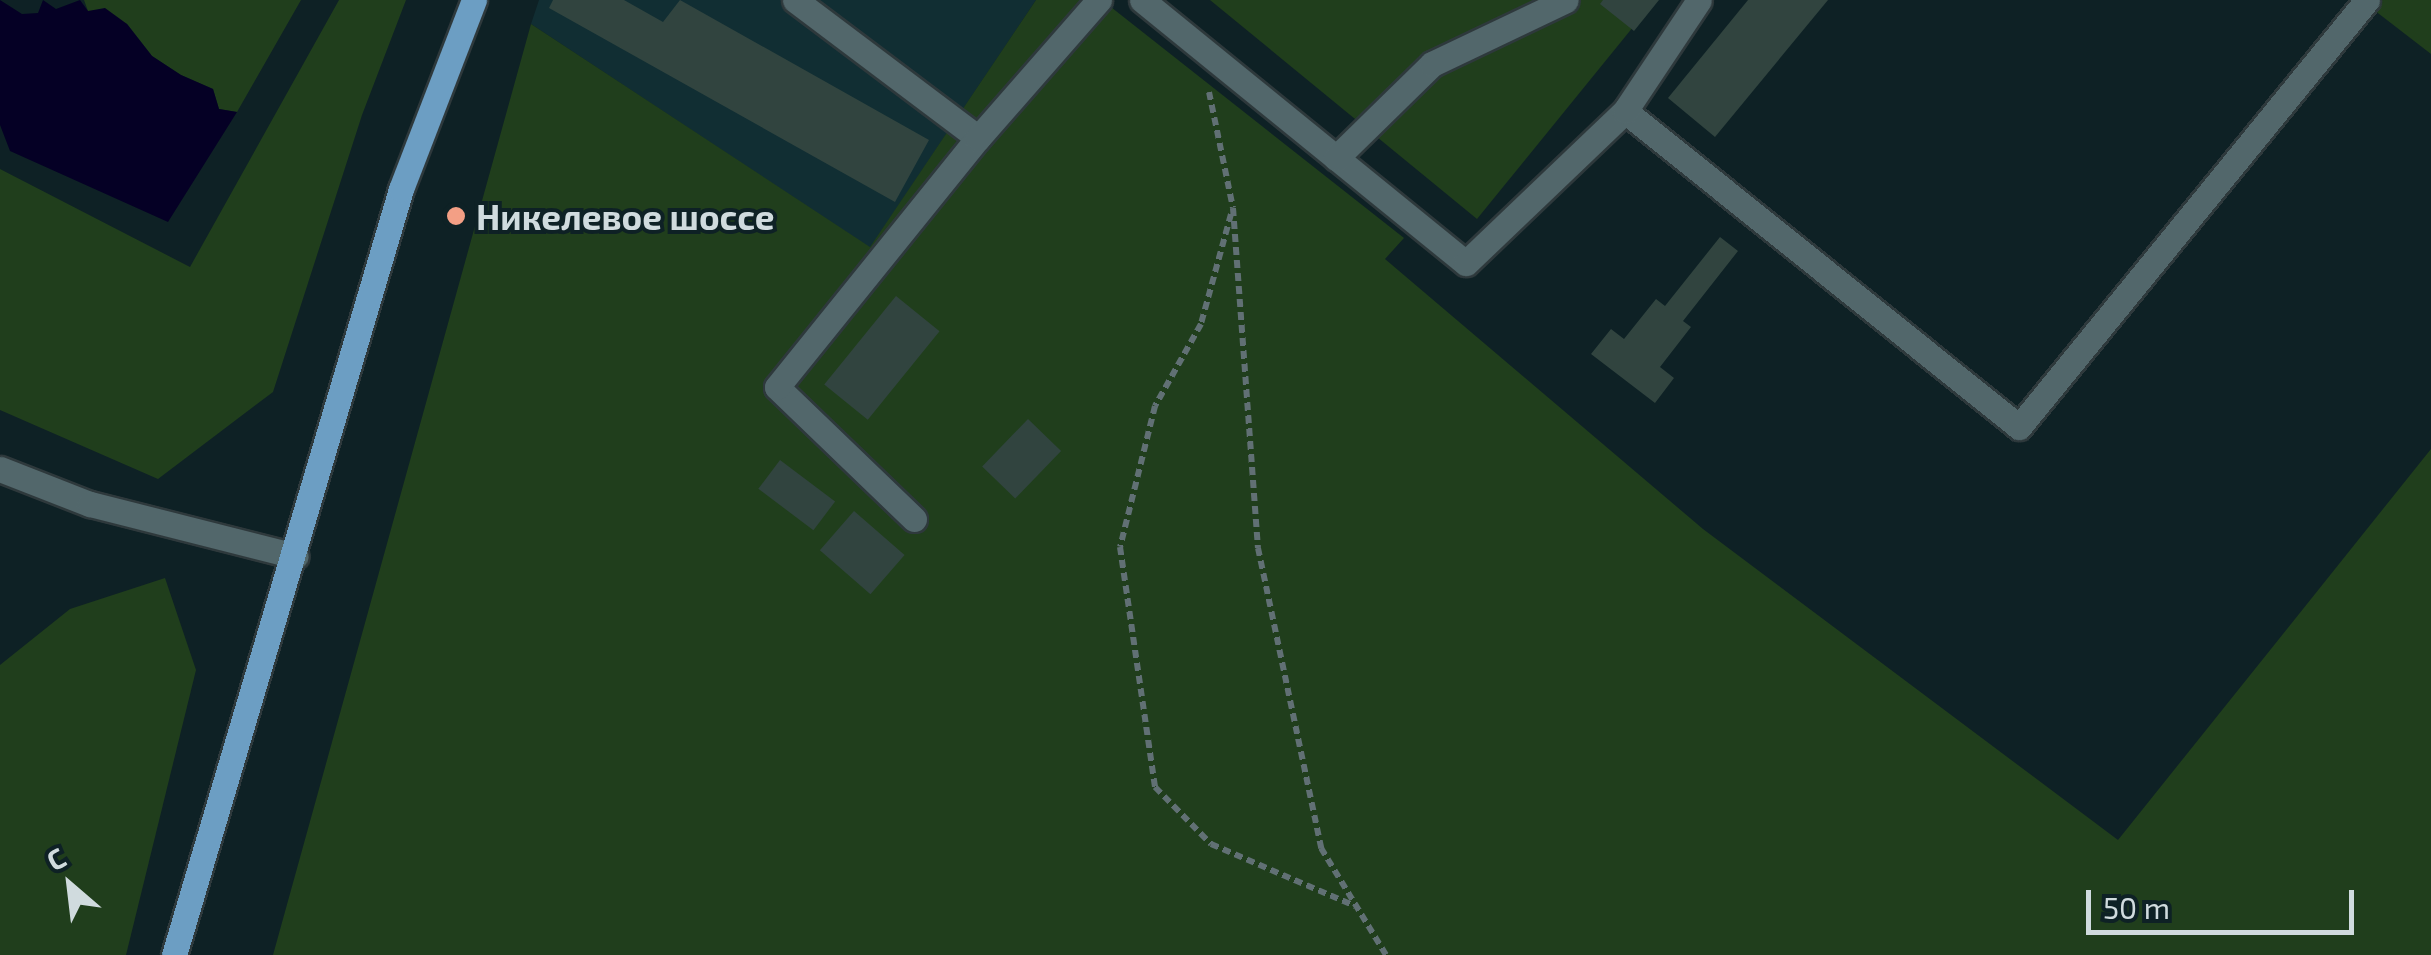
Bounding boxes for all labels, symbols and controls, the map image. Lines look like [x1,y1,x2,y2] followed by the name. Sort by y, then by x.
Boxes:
[476,195,775,237] place label: Никелевое шоссе
[445,205,467,227] marker: Никелевое шоссе
[20,835,120,935] north arrow
[41,840,71,877] text: С
[2091,870,2358,932] scale bar
[2103,889,2170,925] text: 50 m

